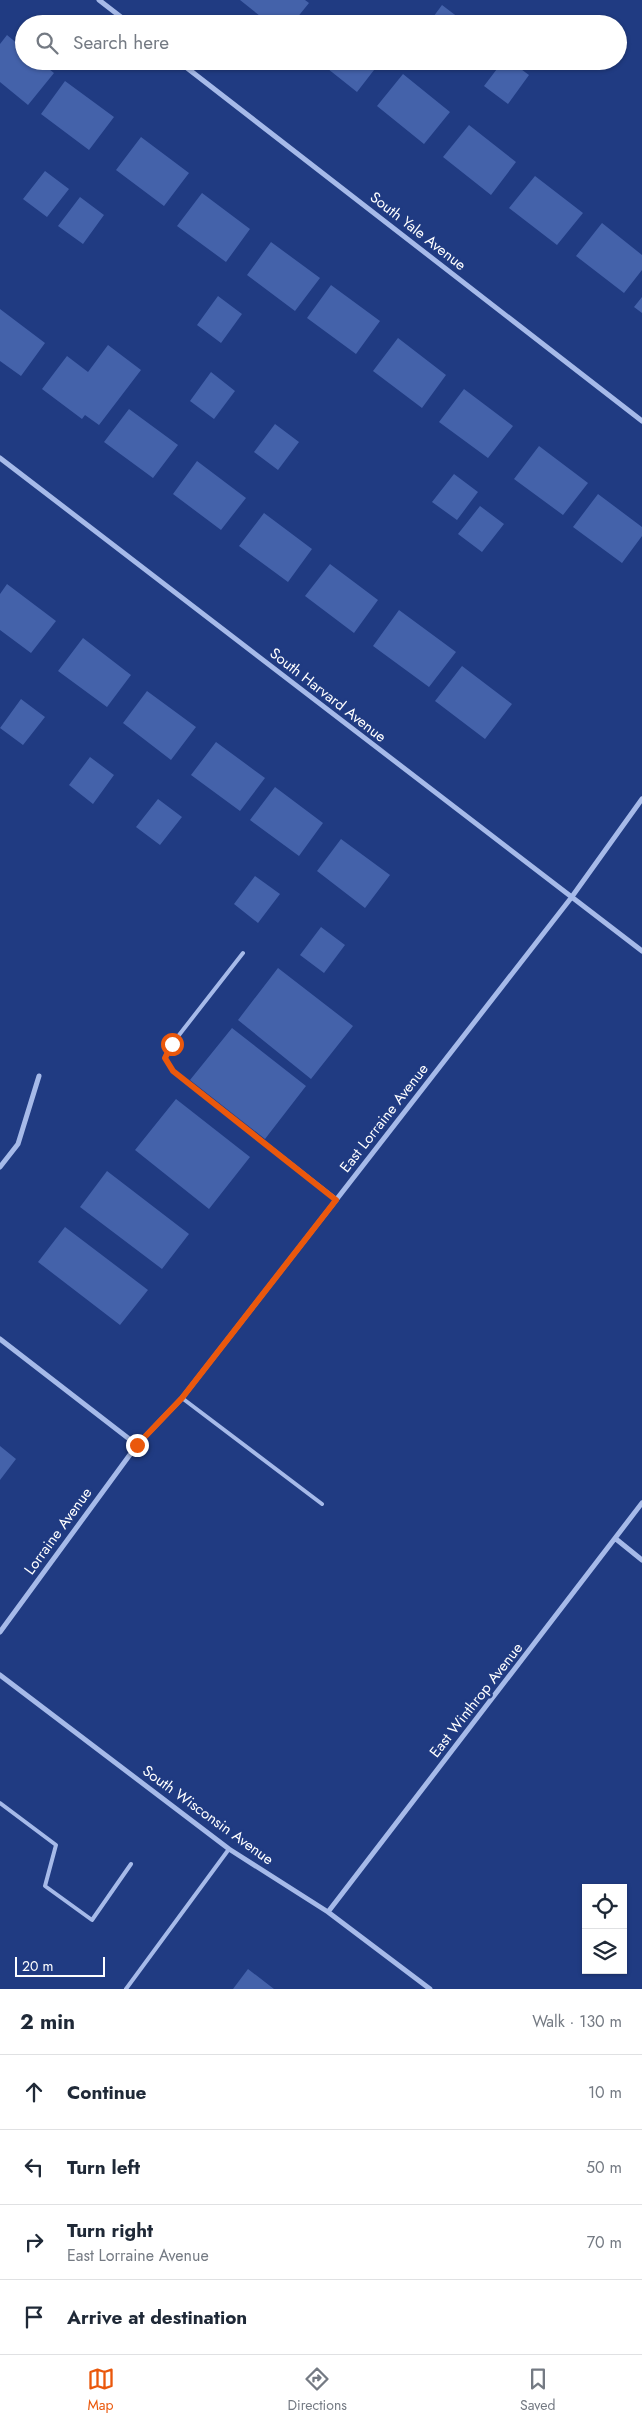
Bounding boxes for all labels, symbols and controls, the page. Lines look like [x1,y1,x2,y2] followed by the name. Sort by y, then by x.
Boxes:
[15,15,627,70] search box
[33,29,61,57] icon: search
[73,29,169,56] text: Search here
[365,186,471,276] street label: South Yale Avenue
[265,642,391,748] street label: South Harvard Avenue
[161,1033,184,1056] route start
[334,1059,434,1177] street label: East Lorraine Avenue
[126,1434,149,1457] route end
[19,1483,97,1579] street label: Lorraine Avenue
[424,1638,528,1762] street label: East Winthrop Avenue
[138,1760,278,1870] street label: South Wisconsin Avenue
[582,1884,627,1974] map controls
[582,1884,627,1929] button: locate
[582,1929,627,1974] button: layers
[15,1954,105,1977] scale bar
[22,1956,54,1976] text: 20 m
[20,2007,75,2037] text: 2 min
[532,2010,622,2033] text: Walk · 130 m
[20,2078,48,2106] icon: ahead
[67,2079,146,2106] text: Continue
[588,2081,622,2104] text: 10 m
[20,2153,48,2181] icon: left
[67,2154,140,2181] text: Turn left
[586,2156,622,2179] text: 50 m
[67,2217,153,2244] text: Turn right
[20,2228,48,2256] icon: right
[587,2231,622,2254] text: 70 m
[67,2244,209,2267] text: East Lorraine Avenue
[20,2303,48,2331] icon: arrive
[67,2304,247,2331] text: Arrive at destination
[87,2365,115,2415] tab: Map
[288,2365,347,2415] tab: Directions
[520,2365,555,2415] tab: Saved

